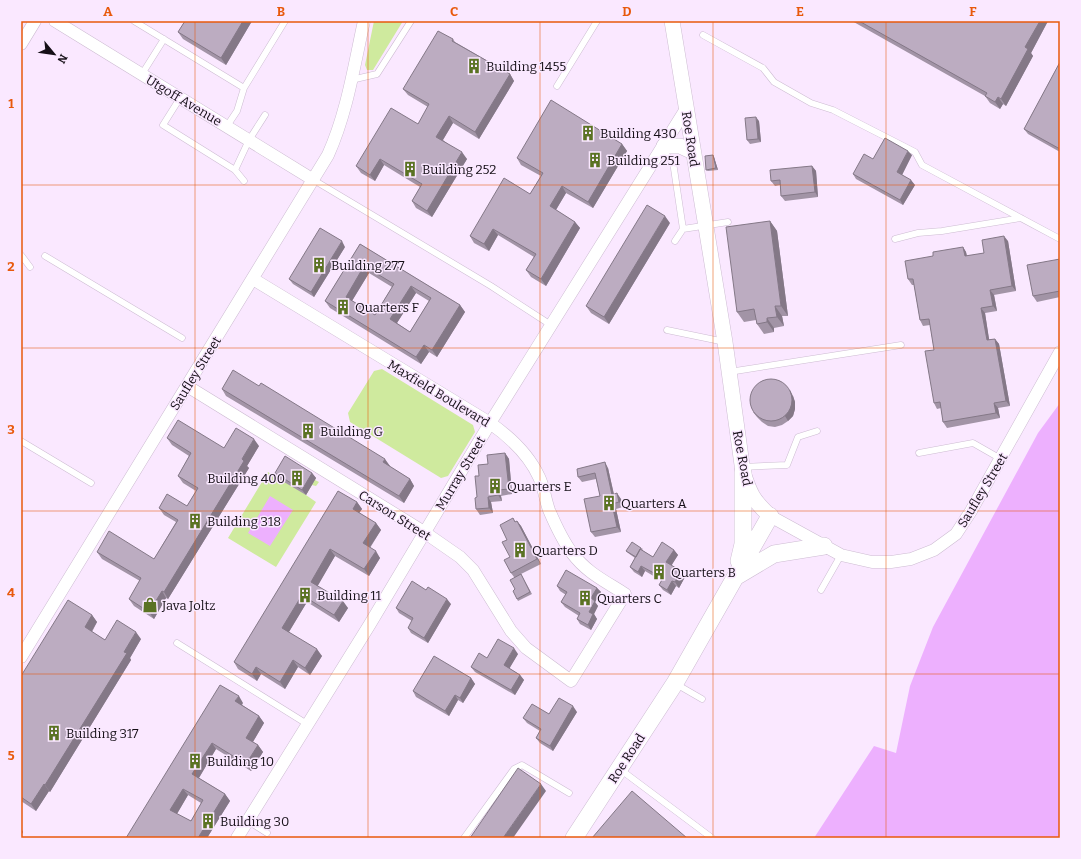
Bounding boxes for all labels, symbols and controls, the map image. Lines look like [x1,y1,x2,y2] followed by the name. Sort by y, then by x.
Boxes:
[103,4,113,19] text: A
[277,4,285,19] text: B
[450,4,458,19] text: C
[622,4,632,19] text: D
[796,4,804,19] text: E
[969,4,977,19] text: F
[34,34,74,74] north arrow
[54,52,70,66] text: N
[465,57,483,75] building icon: Building 1455
[486,59,566,74] place label: Building 1455
[143,72,224,129] street label: Utgoff Avenue
[8,96,14,111] text: 1
[679,110,702,168] street label: Roe Road
[579,124,597,142] building icon: Building 430
[600,126,677,141] place label: Building 430
[586,151,604,169] building icon: Building 251
[607,153,680,168] place label: Building 251
[401,160,419,178] building icon: Building 252
[422,162,496,177] place label: Building 252
[310,256,328,274] building icon: Building 277
[331,258,405,273] place label: Building 277
[7,259,15,274] text: 2
[334,298,352,316] building icon: Quarters F
[355,300,419,315] place label: Quarters F
[167,333,224,413] street label: Saufley Street
[385,357,493,430] street label: Maxfield Boulevard
[7,422,15,437] text: 3
[299,422,317,440] building icon: Building G
[320,424,384,439] place label: Building G
[730,429,755,487] street label: Roe Road
[433,433,488,513] street label: Murray Street
[954,450,1011,530] street label: Saufley Street
[288,469,306,487] building icon: Building 400
[207,471,285,486] place label: Building 400
[486,477,504,495] building icon: Quarters E
[507,479,572,494] place label: Quarters E
[356,487,434,544] street label: Carson Street
[600,494,618,512] building icon: Quarters A
[621,496,688,511] place label: Quarters A
[186,512,204,530] building icon: Building 318
[207,514,281,529] place label: Building 318
[511,541,529,559] building icon: Quarters D
[532,543,598,558] place label: Quarters D
[650,563,668,581] building icon: Quarters B
[671,565,736,580] place label: Quarters B
[7,585,15,600] text: 4
[296,586,314,604] building icon: Building 11
[317,588,382,603] place label: Building 11
[576,589,594,607] building icon: Quarters C
[597,591,662,606] place label: Quarters C
[141,596,159,614] shop icon: Java Joltz
[161,598,215,613] place label: Java Joltz
[45,724,63,742] building icon: Building 317
[66,726,139,741] place label: Building 317
[605,730,648,786] street label: Roe Road
[7,748,15,763] text: 5
[186,752,204,770] building icon: Building 10
[207,754,274,769] place label: Building 10
[199,812,217,830] building icon: Building 30
[220,814,289,829] place label: Building 30

